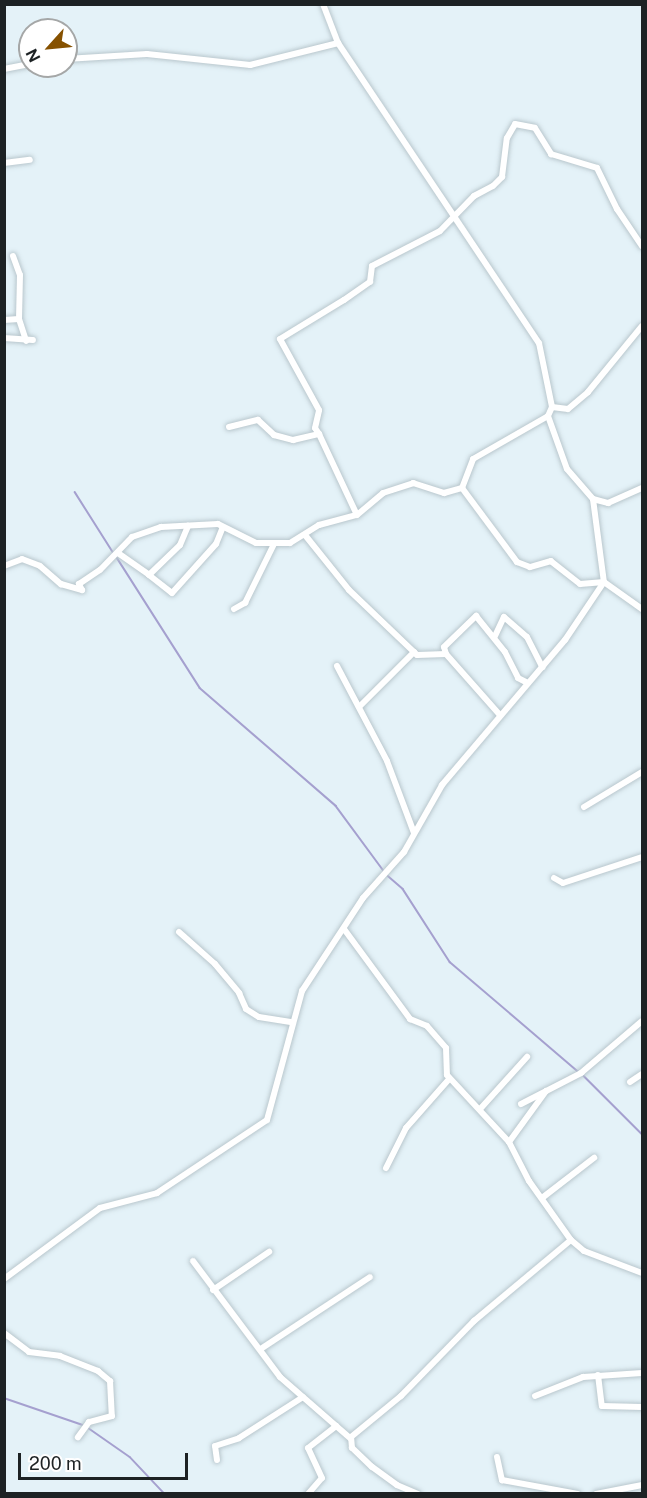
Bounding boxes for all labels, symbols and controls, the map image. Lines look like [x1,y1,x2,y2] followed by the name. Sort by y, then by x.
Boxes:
[18,18,78,78] north arrow
[22,46,45,65] text: N
[21,1441,190,1479] scale bar
[29,1453,82,1474] text: 200 m

